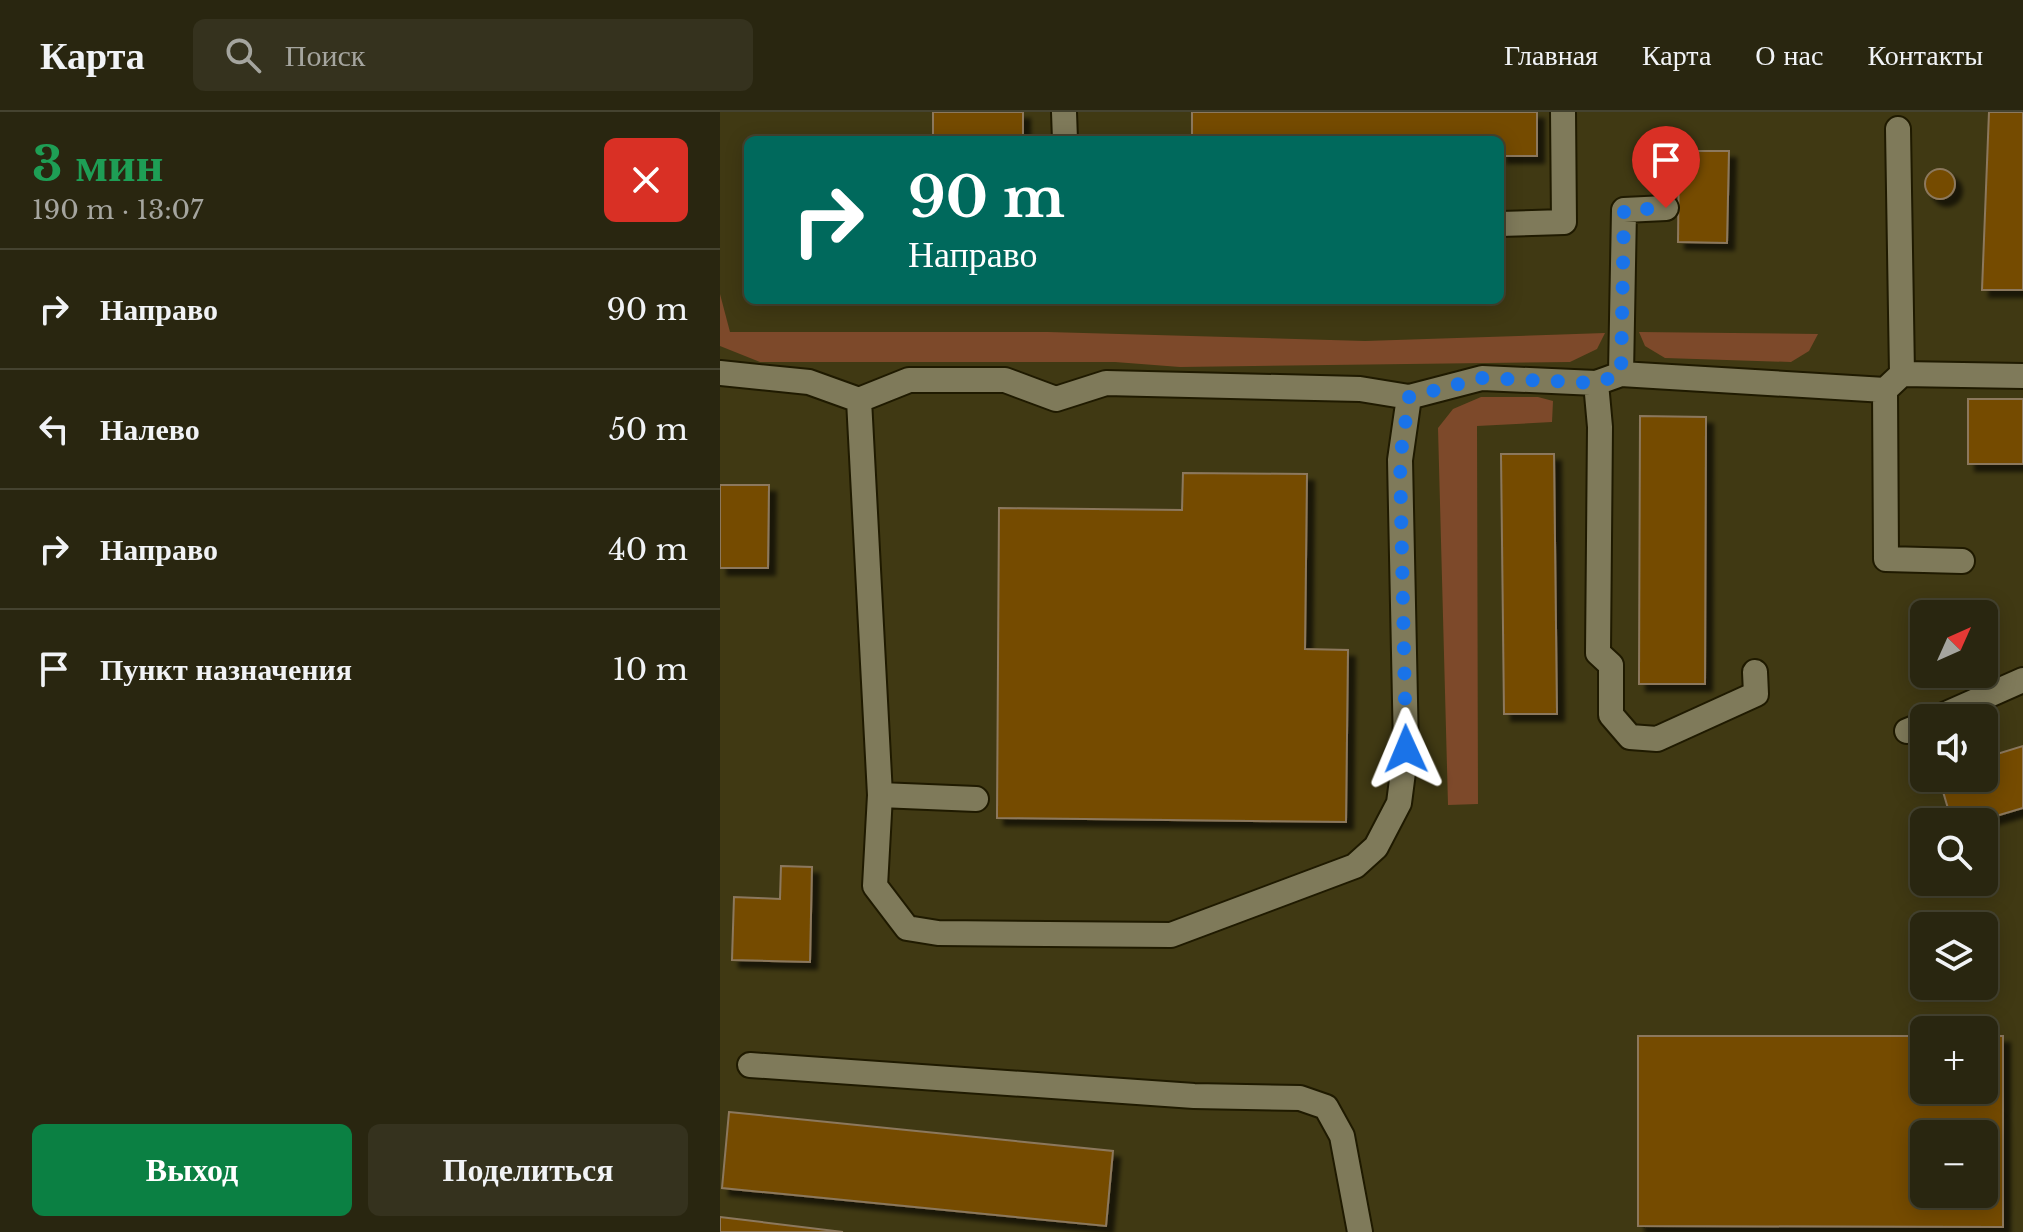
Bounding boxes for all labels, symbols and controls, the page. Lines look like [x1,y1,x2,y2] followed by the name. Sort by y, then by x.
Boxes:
[193,19,753,91] search box
[40,32,145,79] text: Карта
[221,33,265,77] icon: search
[285,37,365,74] text: Поиск
[1504,38,1598,73] text: Главная
[1642,38,1711,73] text: Карта
[1755,38,1823,73] text: О нас
[1867,38,1983,73] text: Контакты
[1632,126,1700,208] pin
[32,134,163,194] text: 3 мин
[604,138,688,222] button: close
[1644,138,1688,182] icon: arrive
[908,163,1065,232] text: 90 m
[776,168,880,272] icon: right
[32,194,203,226] text: 190 m · 13:07
[908,232,1038,277] text: Направо
[32,287,76,331] icon: right
[100,291,218,328] text: Направо
[606,291,688,328] text: 90 m
[32,407,76,451] icon: left
[100,411,200,448] text: Налево
[609,411,688,448] text: 50 m
[32,527,76,571] icon: right
[100,531,218,568] text: Направо
[608,531,688,568] text: 40 m
[1910,600,1998,688] north arrow
[1910,600,1998,1208] map controls
[32,647,76,691] icon: arrive
[100,651,352,688] text: Пункт назначения
[612,651,688,688] text: 10 m
[1910,704,1998,792] button: sound
[1364,707,1448,791] position arrow
[1910,808,1998,896] button: search
[1910,912,1998,1000] button: layers
[1910,1016,1998,1104] button: +
[1910,1120,1998,1208] button: −
[32,1124,352,1216] button: Выход
[368,1124,688,1216] button: Поделиться

